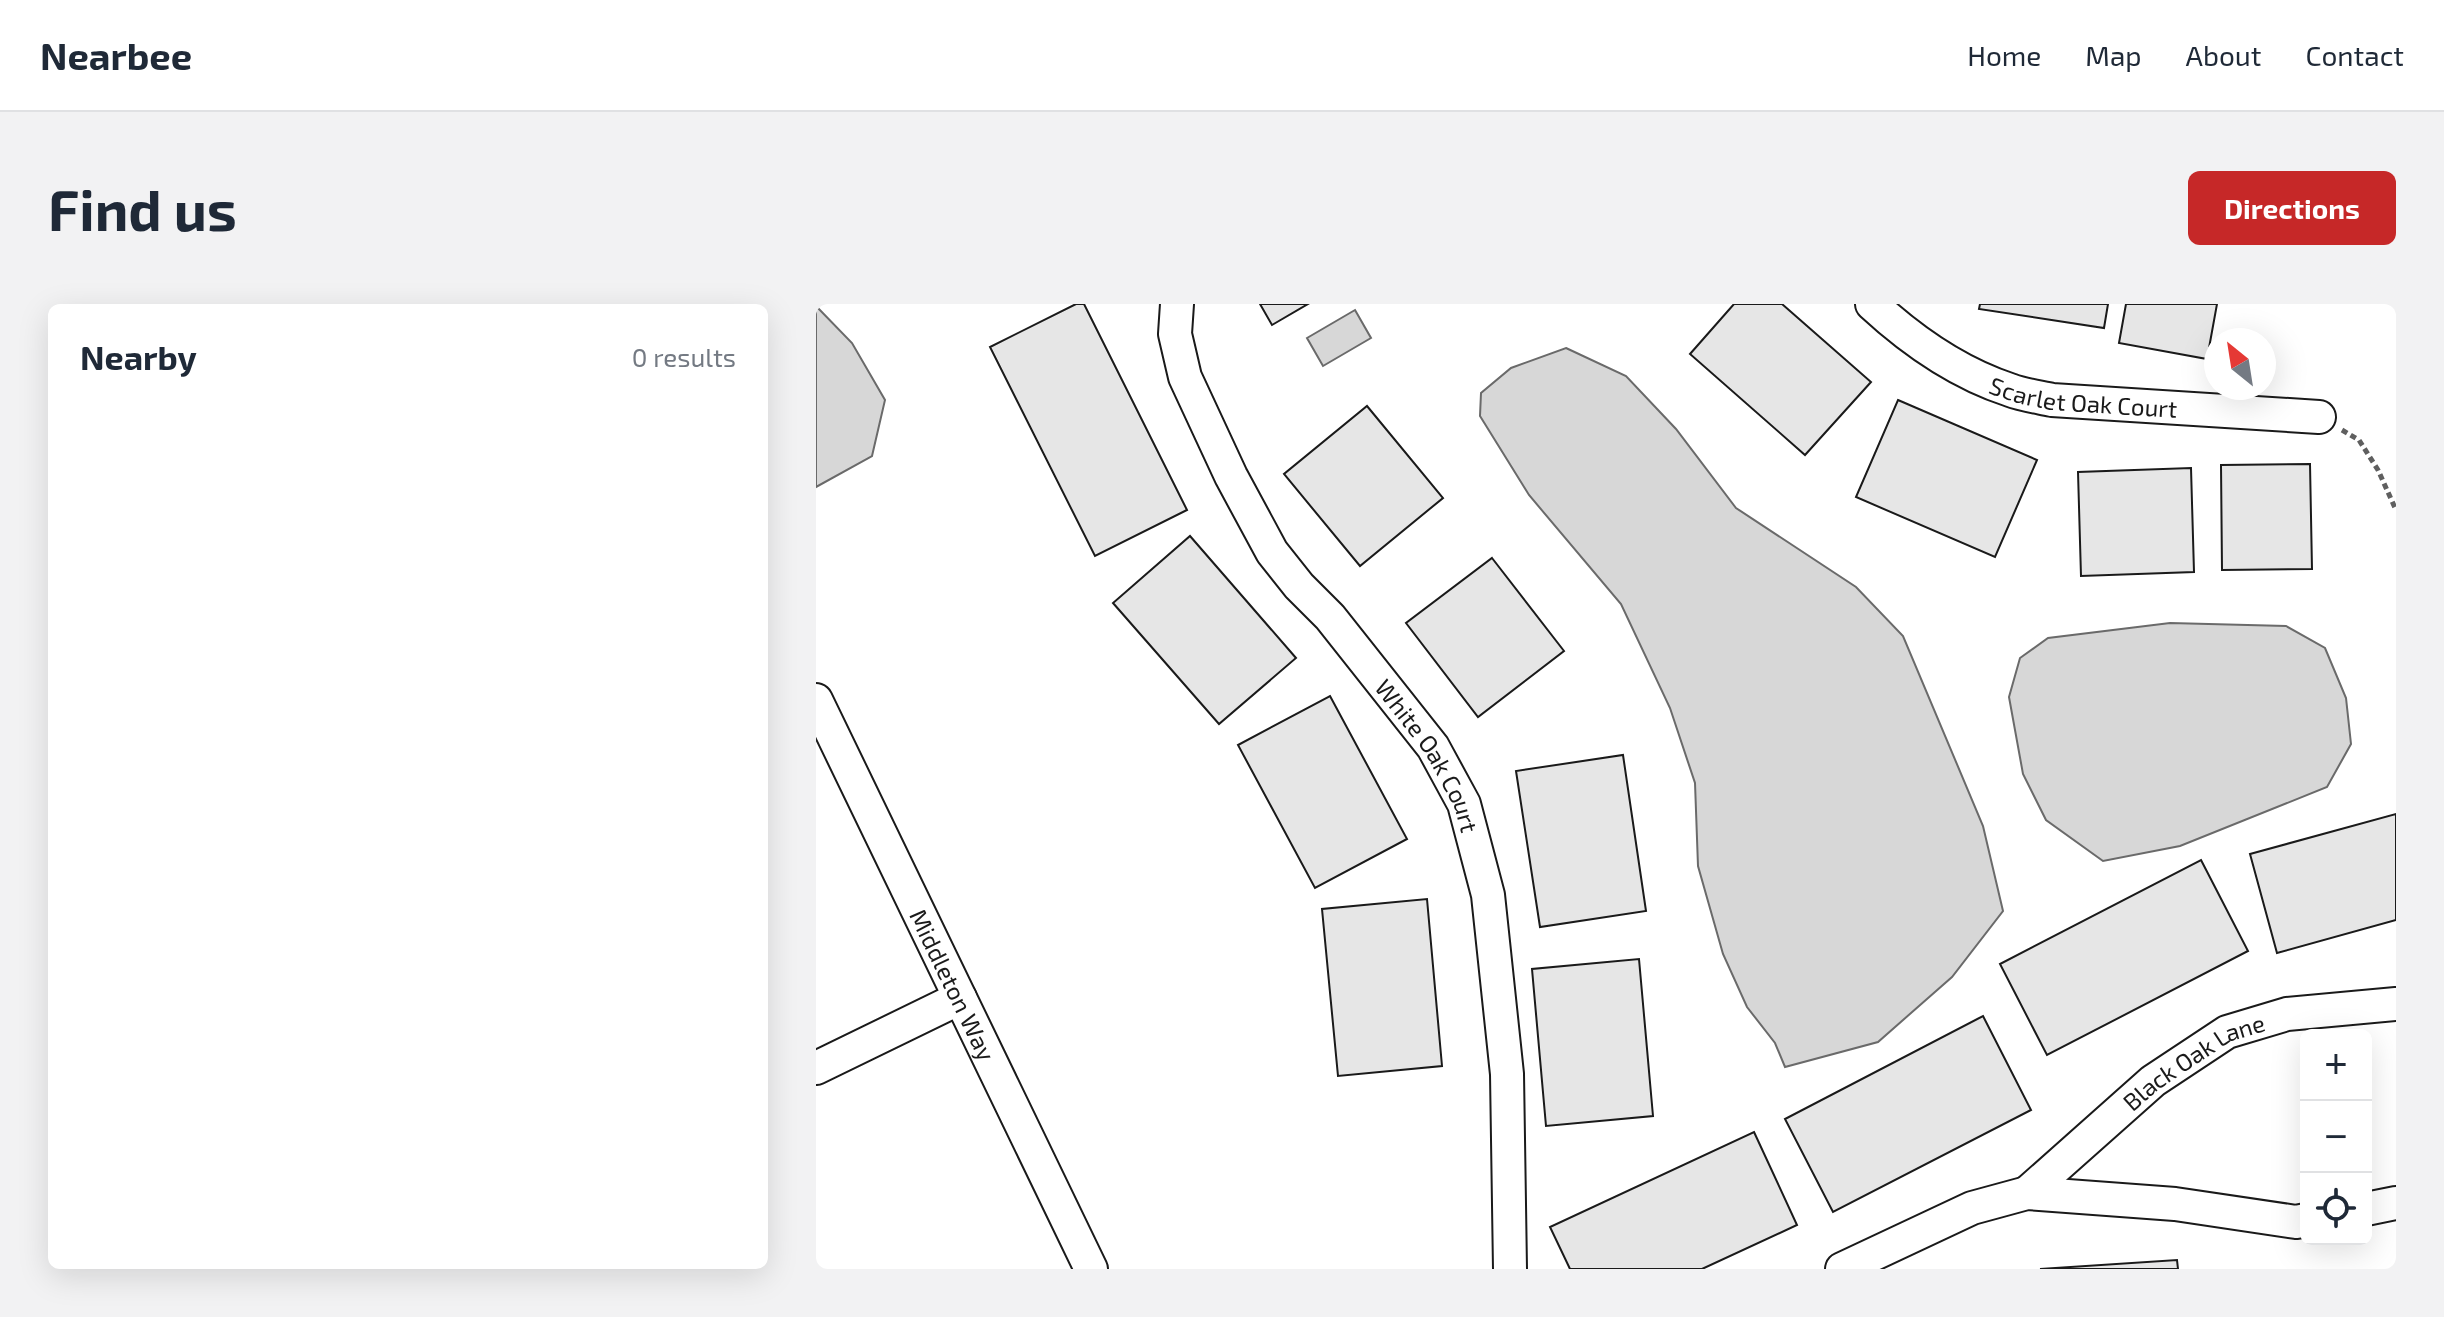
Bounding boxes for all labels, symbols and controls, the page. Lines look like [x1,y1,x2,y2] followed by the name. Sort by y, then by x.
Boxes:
[40,32,192,78] text: Nearbee
[1967,38,2041,72] text: Home
[2085,38,2142,72] text: Map
[2186,38,2261,72] text: About
[2305,38,2404,72] text: Contact
[2188,171,2396,245] button: Directions
[48,175,237,242] text: Find us
[2204,328,2276,400] north arrow
[80,336,197,377] text: Nearby
[632,341,736,372] text: 0 results
[1986,370,2178,422] street label: Scarlet Oak Court
[1370,673,1485,835] street label: White Oak Court
[905,904,1003,1065] street label: Middleton Way
[2116,1007,2268,1116] street label: Black Oak Lane
[2300,1029,2372,1245] map controls
[2300,1029,2372,1101] button: +
[2300,1101,2372,1173] button: −
[2300,1173,2372,1245] button: locate

